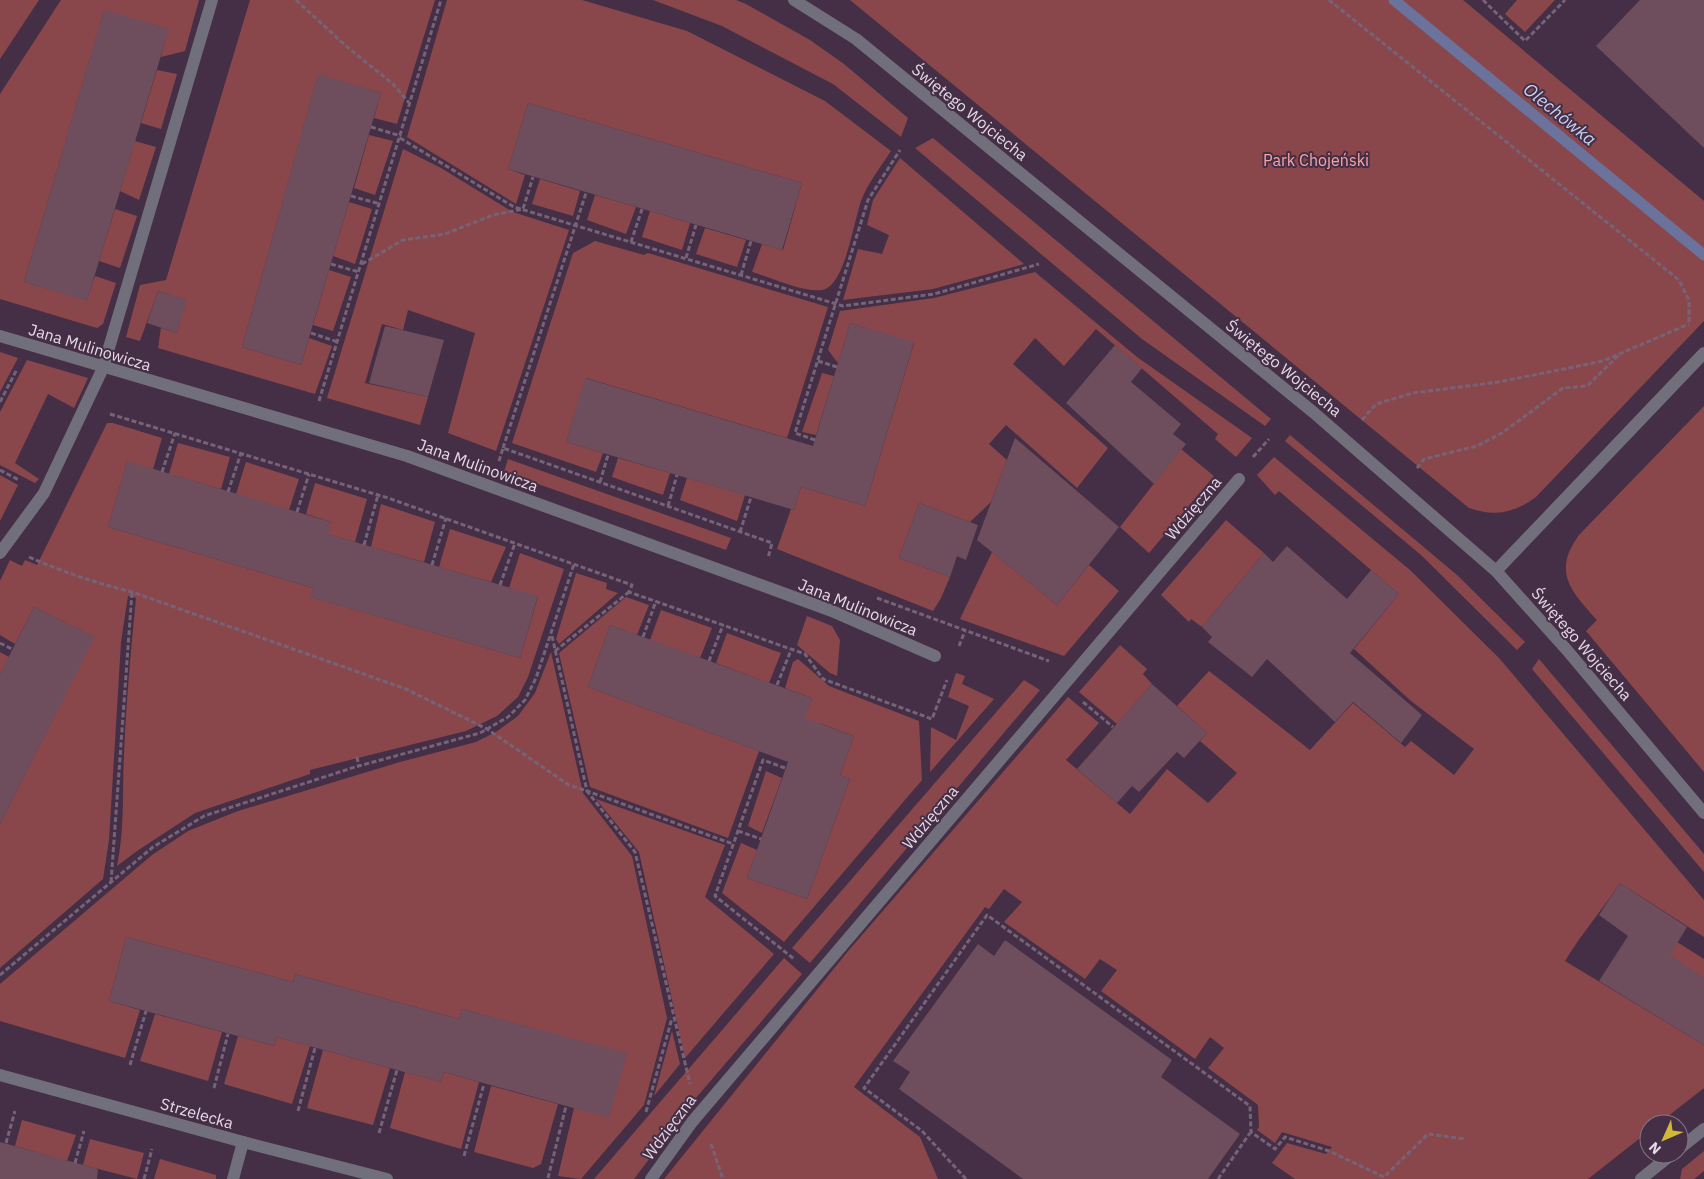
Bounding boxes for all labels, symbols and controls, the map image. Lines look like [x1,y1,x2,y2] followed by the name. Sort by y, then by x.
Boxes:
[908,58,1033,165] street label: Świętego Wojciecha
[1519,78,1601,150] water label: Olechówka
[1263,150,1369,170] park label: Park Chojeński
[1222,314,1347,421] street label: Świętego Wojciecha
[26,319,154,375] street label: Jana Mulinowicza
[415,434,541,496] street label: Jana Mulinowicza
[1161,472,1226,544] street label: Wdzięczna
[795,574,921,640] street label: Jana Mulinowicza
[1527,583,1638,705] street label: Świętego Wojciecha
[898,781,963,853] street label: Wdzięczna
[638,1090,700,1164] street label: Wdzięczna
[158,1093,236,1133] street label: Strzelecka
[1639,1114,1689,1164] north arrow
[1645,1138,1665,1158] text: N

